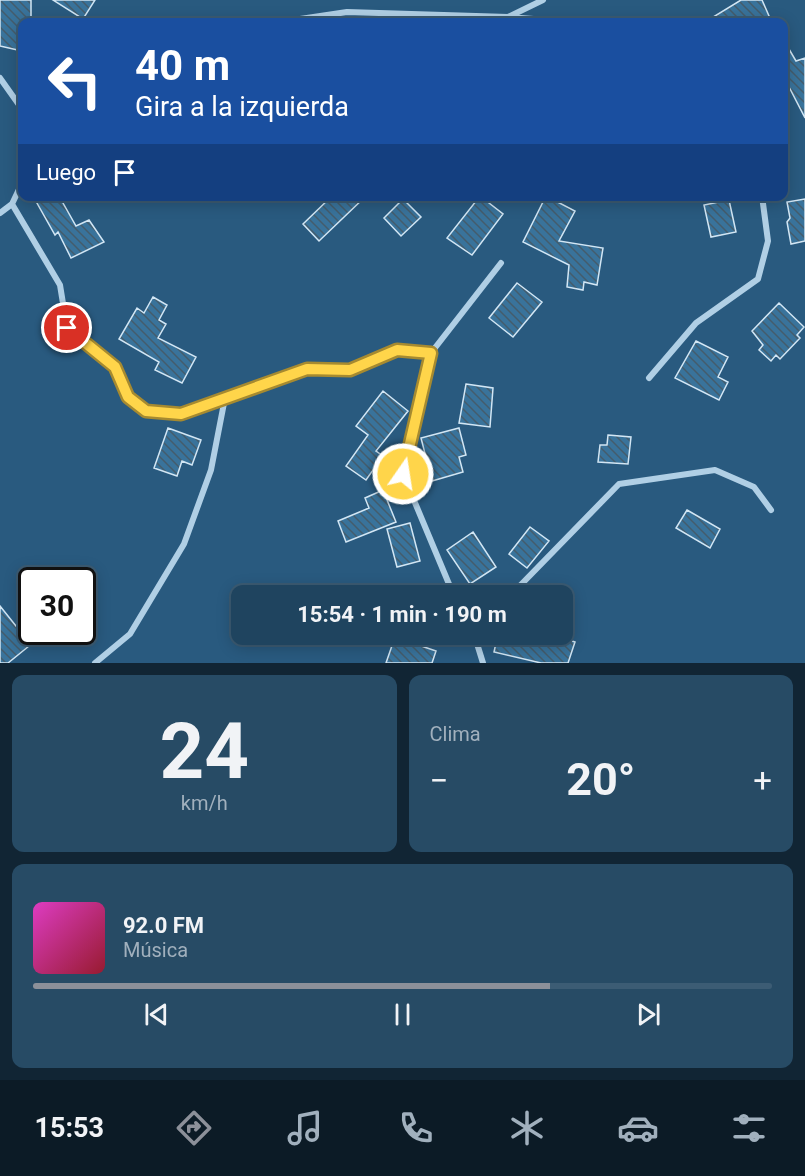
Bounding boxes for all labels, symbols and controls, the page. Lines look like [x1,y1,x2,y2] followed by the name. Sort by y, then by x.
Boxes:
[135,41,230,90] text: 40 m
[36,42,114,120] icon: left
[135,91,349,123] text: Gira a la izquierda
[108,156,141,189] icon: arrive
[36,160,96,185] text: Luego
[41,302,92,353] pin
[50,311,83,344] icon: arrive
[371,442,435,506] position arrow
[18,567,96,645] speed limit sign: 30
[297,602,507,627] text: 15:54 · 1 min · 190 m
[159,706,249,797] text: 24
[430,722,481,746] text: Clima
[566,753,635,806] text: 20°
[430,761,448,800] text: −
[753,761,772,800] text: +
[181,791,228,815] text: km/h
[123,913,204,938] text: 92.0 FM
[123,938,188,962] text: Música
[140,998,173,1031] icon: previous
[386,998,419,1031] icon: pause
[632,998,665,1031] icon: next
[173,1107,215,1149] icon: directions
[284,1107,326,1149] icon: music
[395,1107,437,1149] icon: phone
[506,1107,548,1149] icon: climate
[617,1107,659,1149] icon: car
[728,1107,770,1149] icon: filters
[35,1112,104,1144] text: 15:53

